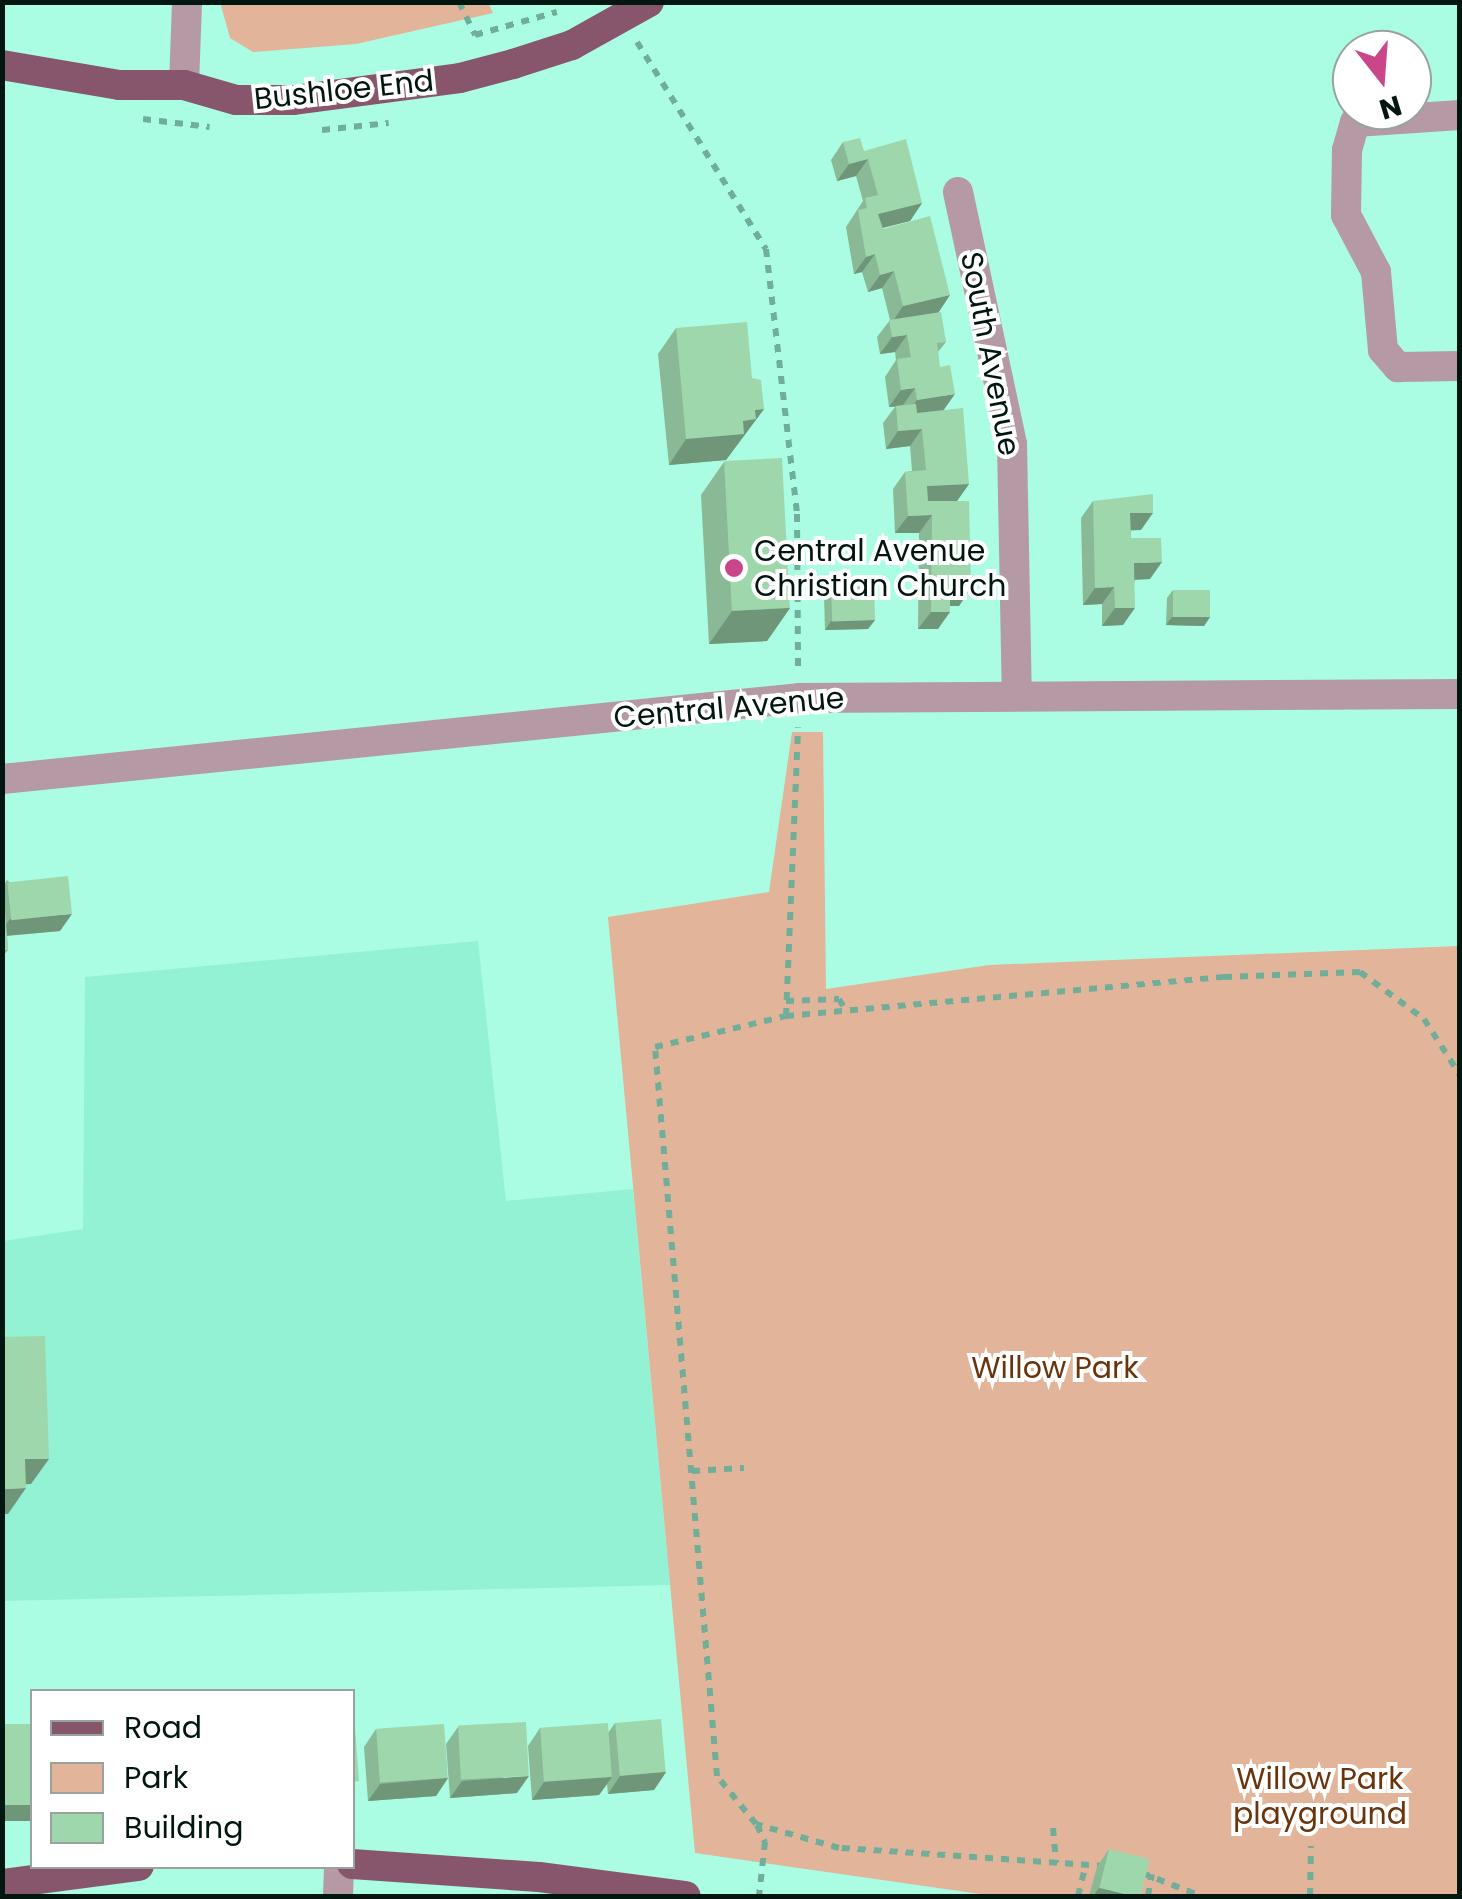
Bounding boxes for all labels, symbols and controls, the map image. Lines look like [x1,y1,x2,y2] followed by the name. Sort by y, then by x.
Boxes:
[1332,30,1432,130] north arrow
[252,63,436,117] street label: Bushloe End
[1375,86,1406,129] text: N
[953,249,1027,459] street label: South Avenue
[754,533,1007,604] place label: Central Avenue Christian Church
[723,557,745,579] marker: Central Avenue Christian Church
[612,680,846,736] street label: Central Avenue
[971,1350,1139,1386] park label: Willow Park
[30,1689,355,1869] legend
[124,1706,202,1749] text: Road
[124,1756,188,1799] text: Park
[1233,1761,1407,1832] park label: Willow Park playground
[124,1806,244,1849] text: Building

